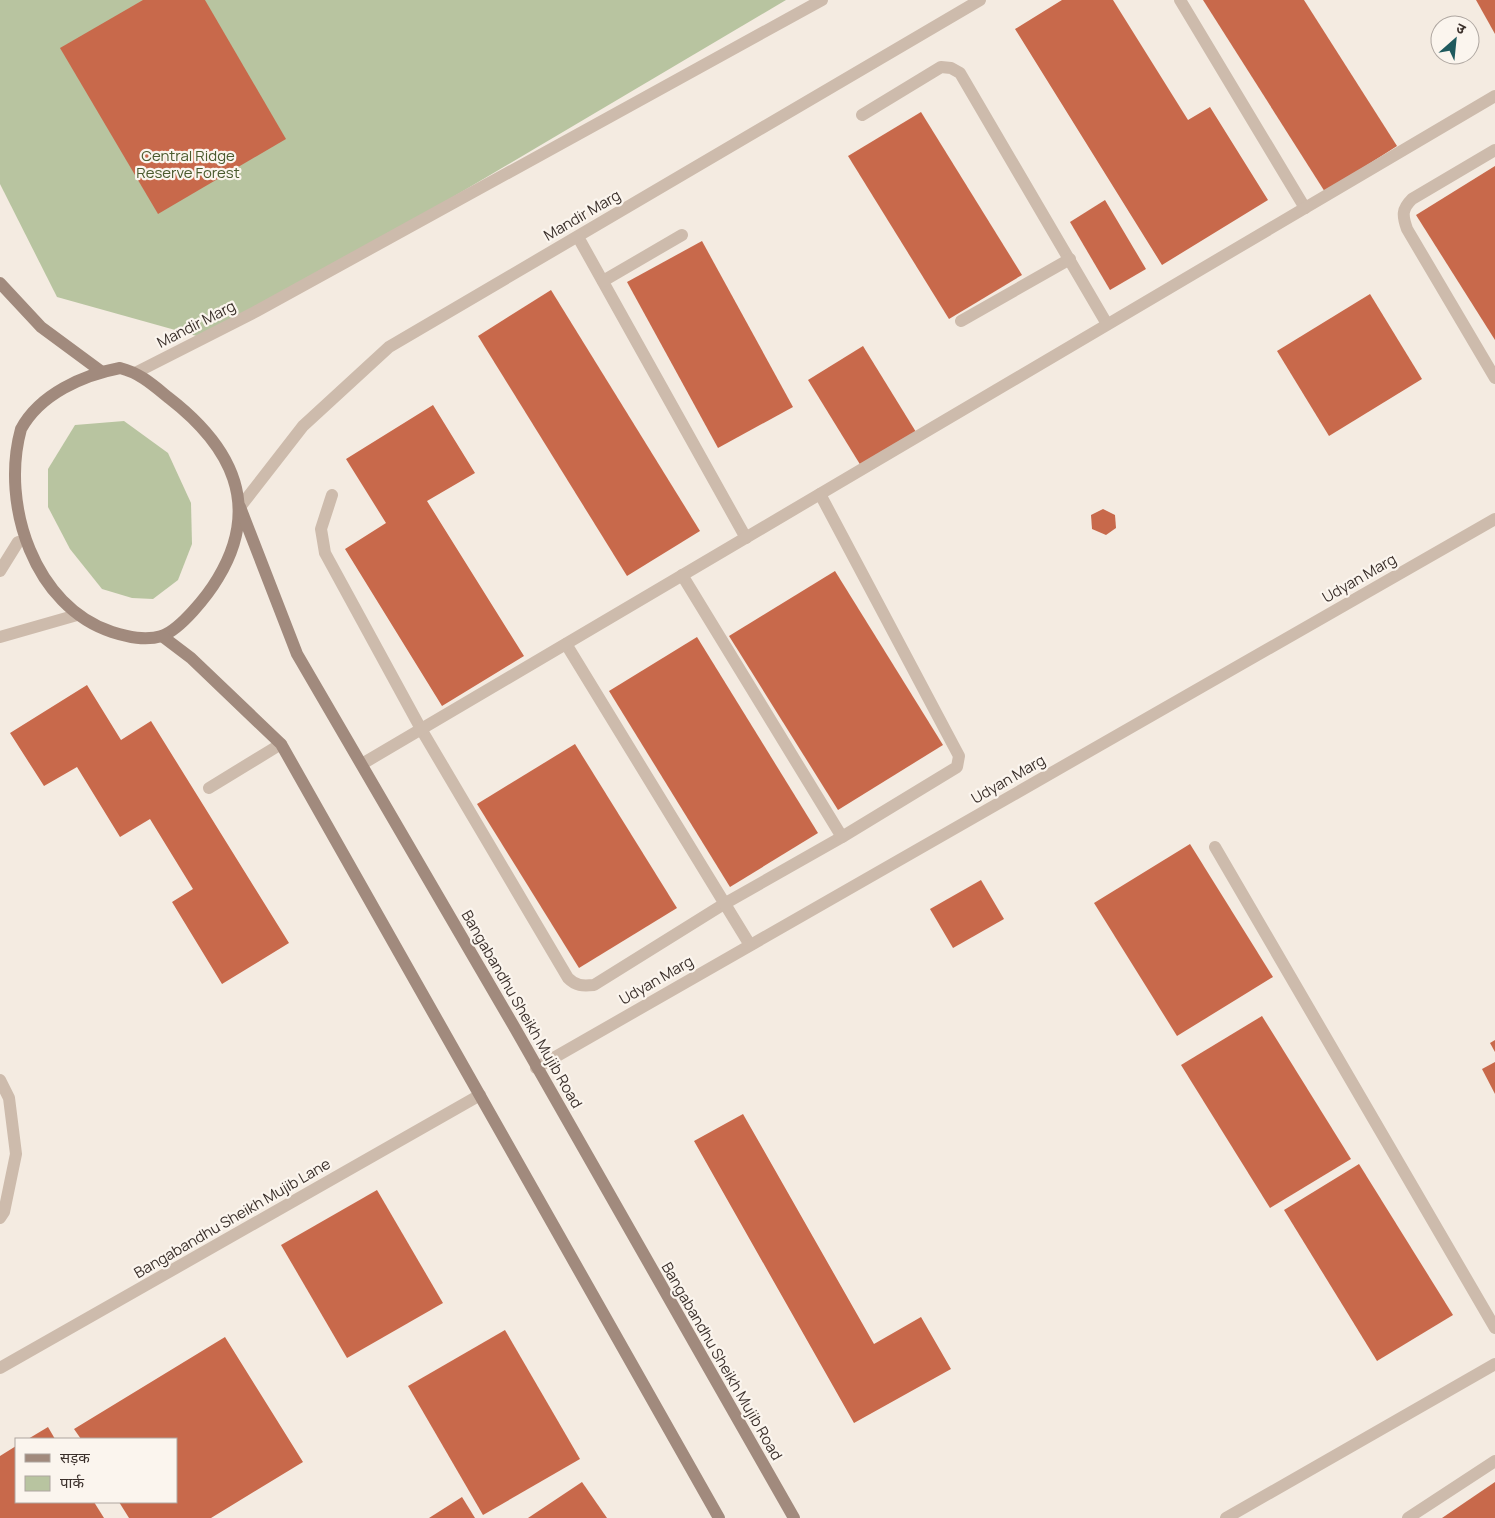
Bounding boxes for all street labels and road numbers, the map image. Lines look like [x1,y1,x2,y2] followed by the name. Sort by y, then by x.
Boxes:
[540,185,624,245] street label: Mandir Marg
[153,295,239,353] street label: Mandir Marg
[1318,548,1400,608] street label: Udyan Marg
[967,749,1049,809] street label: Udyan Marg
[457,906,587,1112] street label: Bangabandhu Sheikh Mujib Road
[615,950,697,1010] street label: Udyan Marg
[130,1153,334,1283] street label: Bangabandhu Sheikh Mujib Lane
[657,1258,787,1464] street label: Bangabandhu Sheikh Mujib Road

